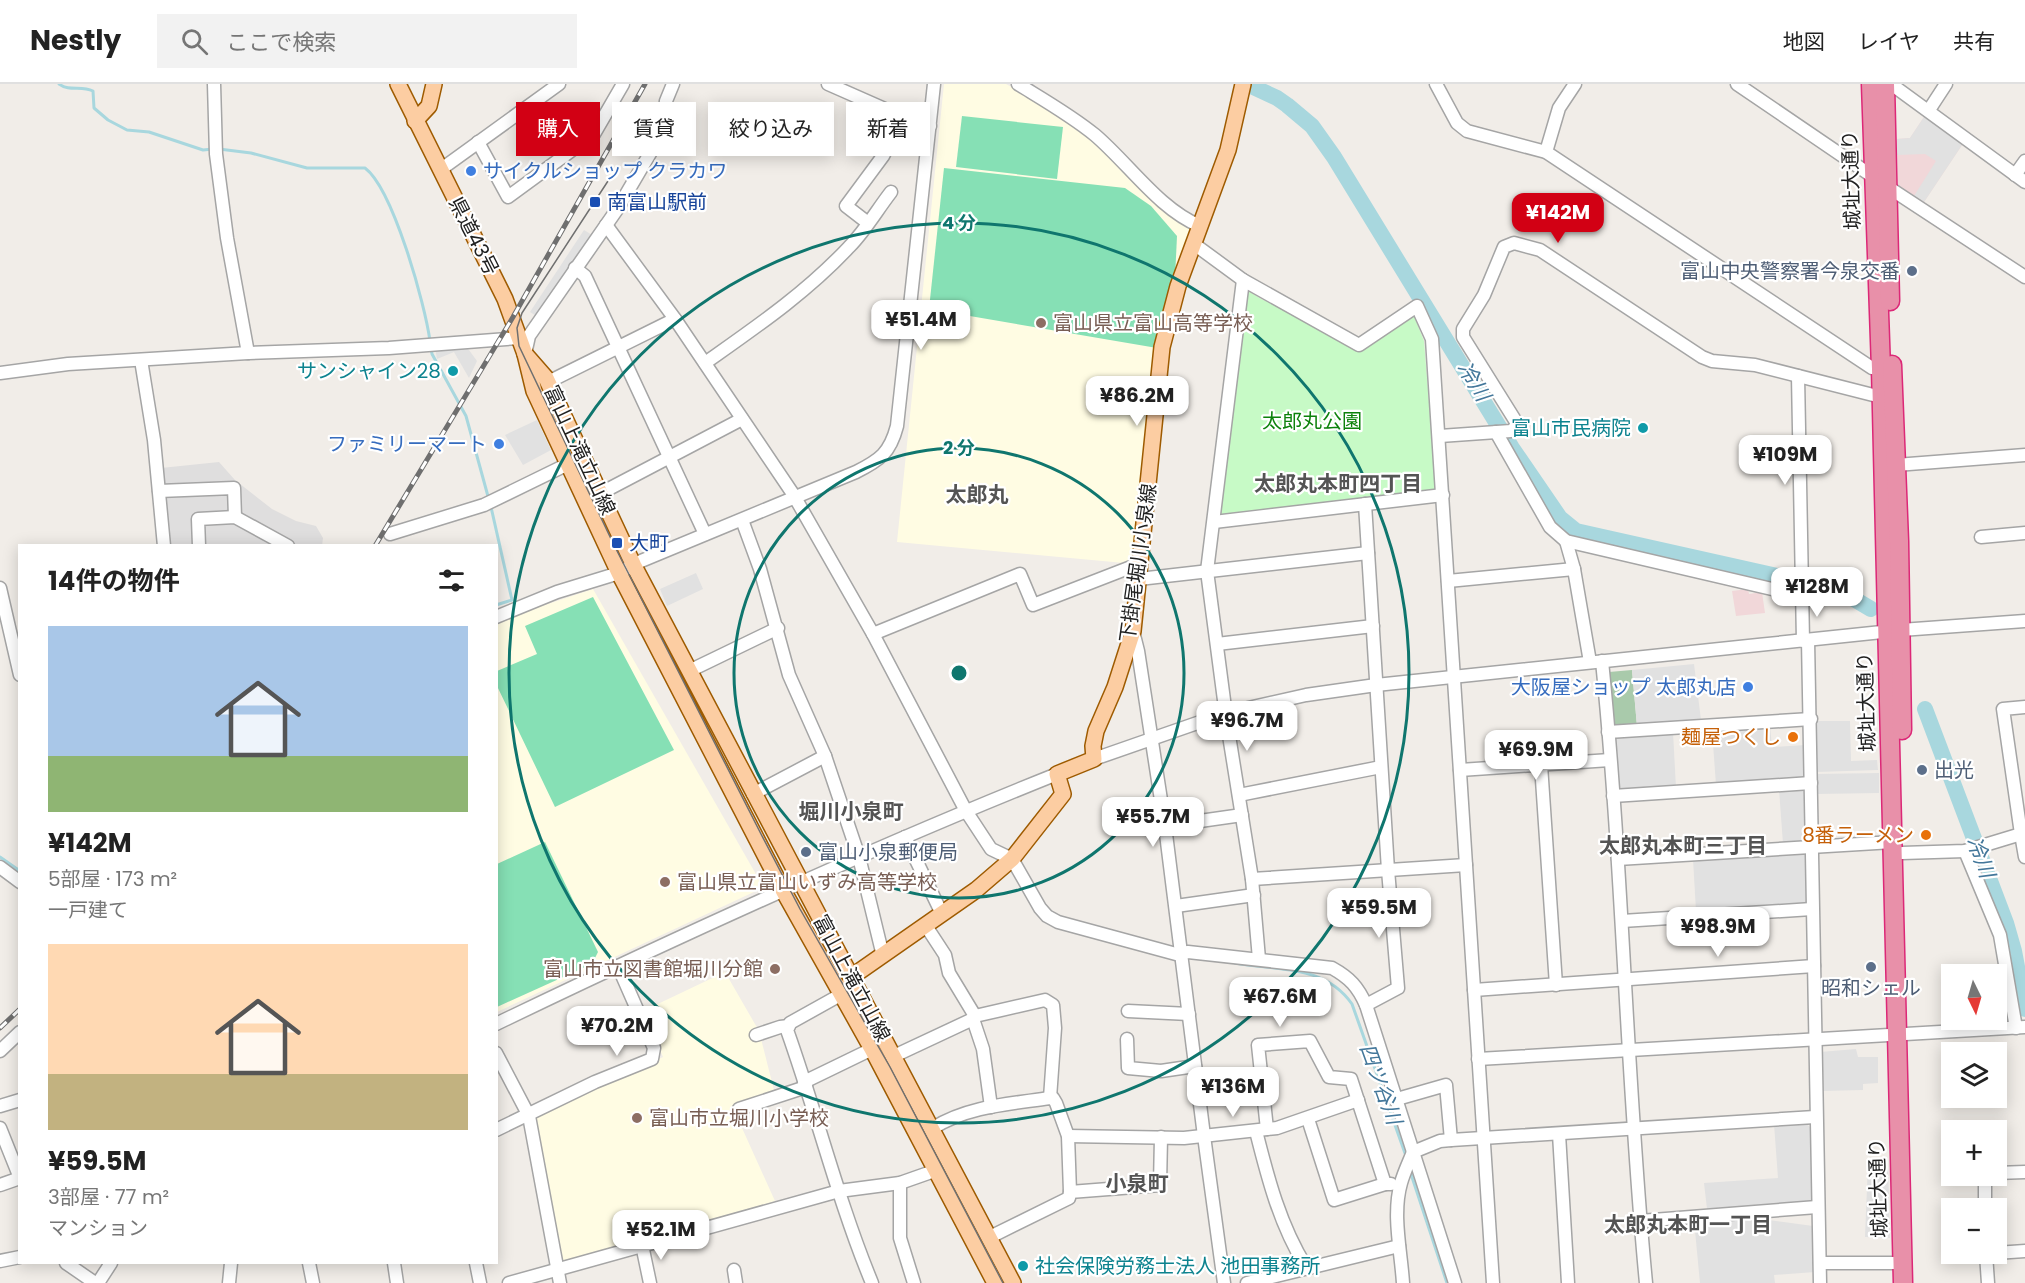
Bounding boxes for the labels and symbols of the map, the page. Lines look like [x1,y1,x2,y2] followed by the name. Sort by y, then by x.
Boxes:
[1835,130,1867,230] street label: 城址大通り
[483,157,727,185] place label: サイクルショップ クラカワ
[464,164,478,178] marker: サイクルショップ クラカワ
[607,188,707,216] place label: 南富山駅前
[442,192,506,280] street label: 県道43号
[1516,193,1600,244] pin: ¥142M
[588,195,602,209] marker: 南富山駅前
[942,210,976,235] text: 4 分
[1680,257,1900,285] place label: 富山中央警察署今泉交番
[1905,264,1919,278] marker: 富山中央警察署今泉交番
[872,300,970,351] pin: ¥51.4M
[1053,309,1253,337] place label: 富山県立富山高等学校
[1034,316,1048,330] marker: 富山県立富山高等学校
[1451,356,1498,408] water label: 冷川
[297,357,441,385] place label: サンシャイン28
[446,364,460,378] marker: サンシャイン28
[1088,376,1186,427] pin: ¥86.2M
[538,381,622,519] street label: 富山上滝立山線
[1262,407,1362,435] park label: 太郎丸公園
[1511,414,1631,442] place label: 富山市民病院
[1636,421,1650,435] marker: 富山市民病院
[327,430,487,458] place label: ファミリーマート
[943,435,975,460] text: 2 分
[1743,435,1827,486] pin: ¥109M
[492,437,506,451] marker: ファミリーマート
[1254,469,1422,498] district label: 太郎丸本町四丁目
[946,480,1009,509] district label: 太郎丸
[1113,482,1163,644] street label: 下掛尾堀川小泉線
[629,529,669,557] place label: 大町
[610,536,624,550] marker: 大町
[1775,567,1859,618] pin: ¥128M
[1850,652,1882,752] street label: 城址大通り
[949,663,969,683] centre of rings
[1511,673,1736,701] place label: 大阪屋ショップ 太郎丸店
[1741,680,1755,694] marker: 大阪屋ショップ 太郎丸店
[1198,701,1296,752] pin: ¥96.7M
[1681,723,1781,751] place label: 麺屋つくし
[1487,730,1585,781] pin: ¥69.9M
[1786,730,1800,744] marker: 麺屋つくし
[1934,756,1974,784] place label: 出光
[1915,763,1929,777] marker: 出光
[799,797,904,826] district label: 堀川小泉町
[1104,797,1202,848] pin: ¥55.7M
[1802,821,1914,849] place label: 8番ラーメン
[1919,828,1933,842] marker: 8番ラーメン
[1599,831,1767,860] district label: 太郎丸本町三丁目
[1960,832,2003,884] water label: 冷川
[818,838,958,866] place label: 富山小泉郵便局
[799,845,813,859] marker: 富山小泉郵便局
[677,868,937,896] place label: 富山県立富山いずみ高等学校
[658,875,672,889] marker: 富山県立富山いずみ高等学校
[1330,888,1428,939] pin: ¥59.5M
[1669,907,1767,958] pin: ¥98.9M
[807,910,897,1046] street label: 富山上滝立山線
[543,955,763,983] place label: 富山市立図書館堀川分館
[1864,960,1878,974] marker: 昭和シェル
[768,962,782,976] marker: 富山市立図書館堀川分館
[1941,964,2007,1030] north arrow
[1821,974,1921,1002] place label: 昭和シェル
[1231,977,1329,1028] pin: ¥67.6M
[568,1006,666,1057] pin: ¥70.2M
[1353,1040,1410,1130] water label: 四ツ谷川
[1191,1067,1275,1118] pin: ¥136M
[649,1104,829,1132] place label: 富山市立堀川小学校
[630,1111,644,1125] marker: 富山市立堀川小学校
[1862,1138,1894,1238] street label: 城址大通り
[1106,1169,1169,1198] district label: 小泉町
[612,1210,710,1261] pin: ¥52.1M
[1604,1210,1772,1239] district label: 太郎丸本町一丁目
[1035,1252,1320,1280] place label: 社会保険労務士法人 池田事務所
[1016,1259,1030,1273] marker: 社会保険労務士法人 池田事務所

